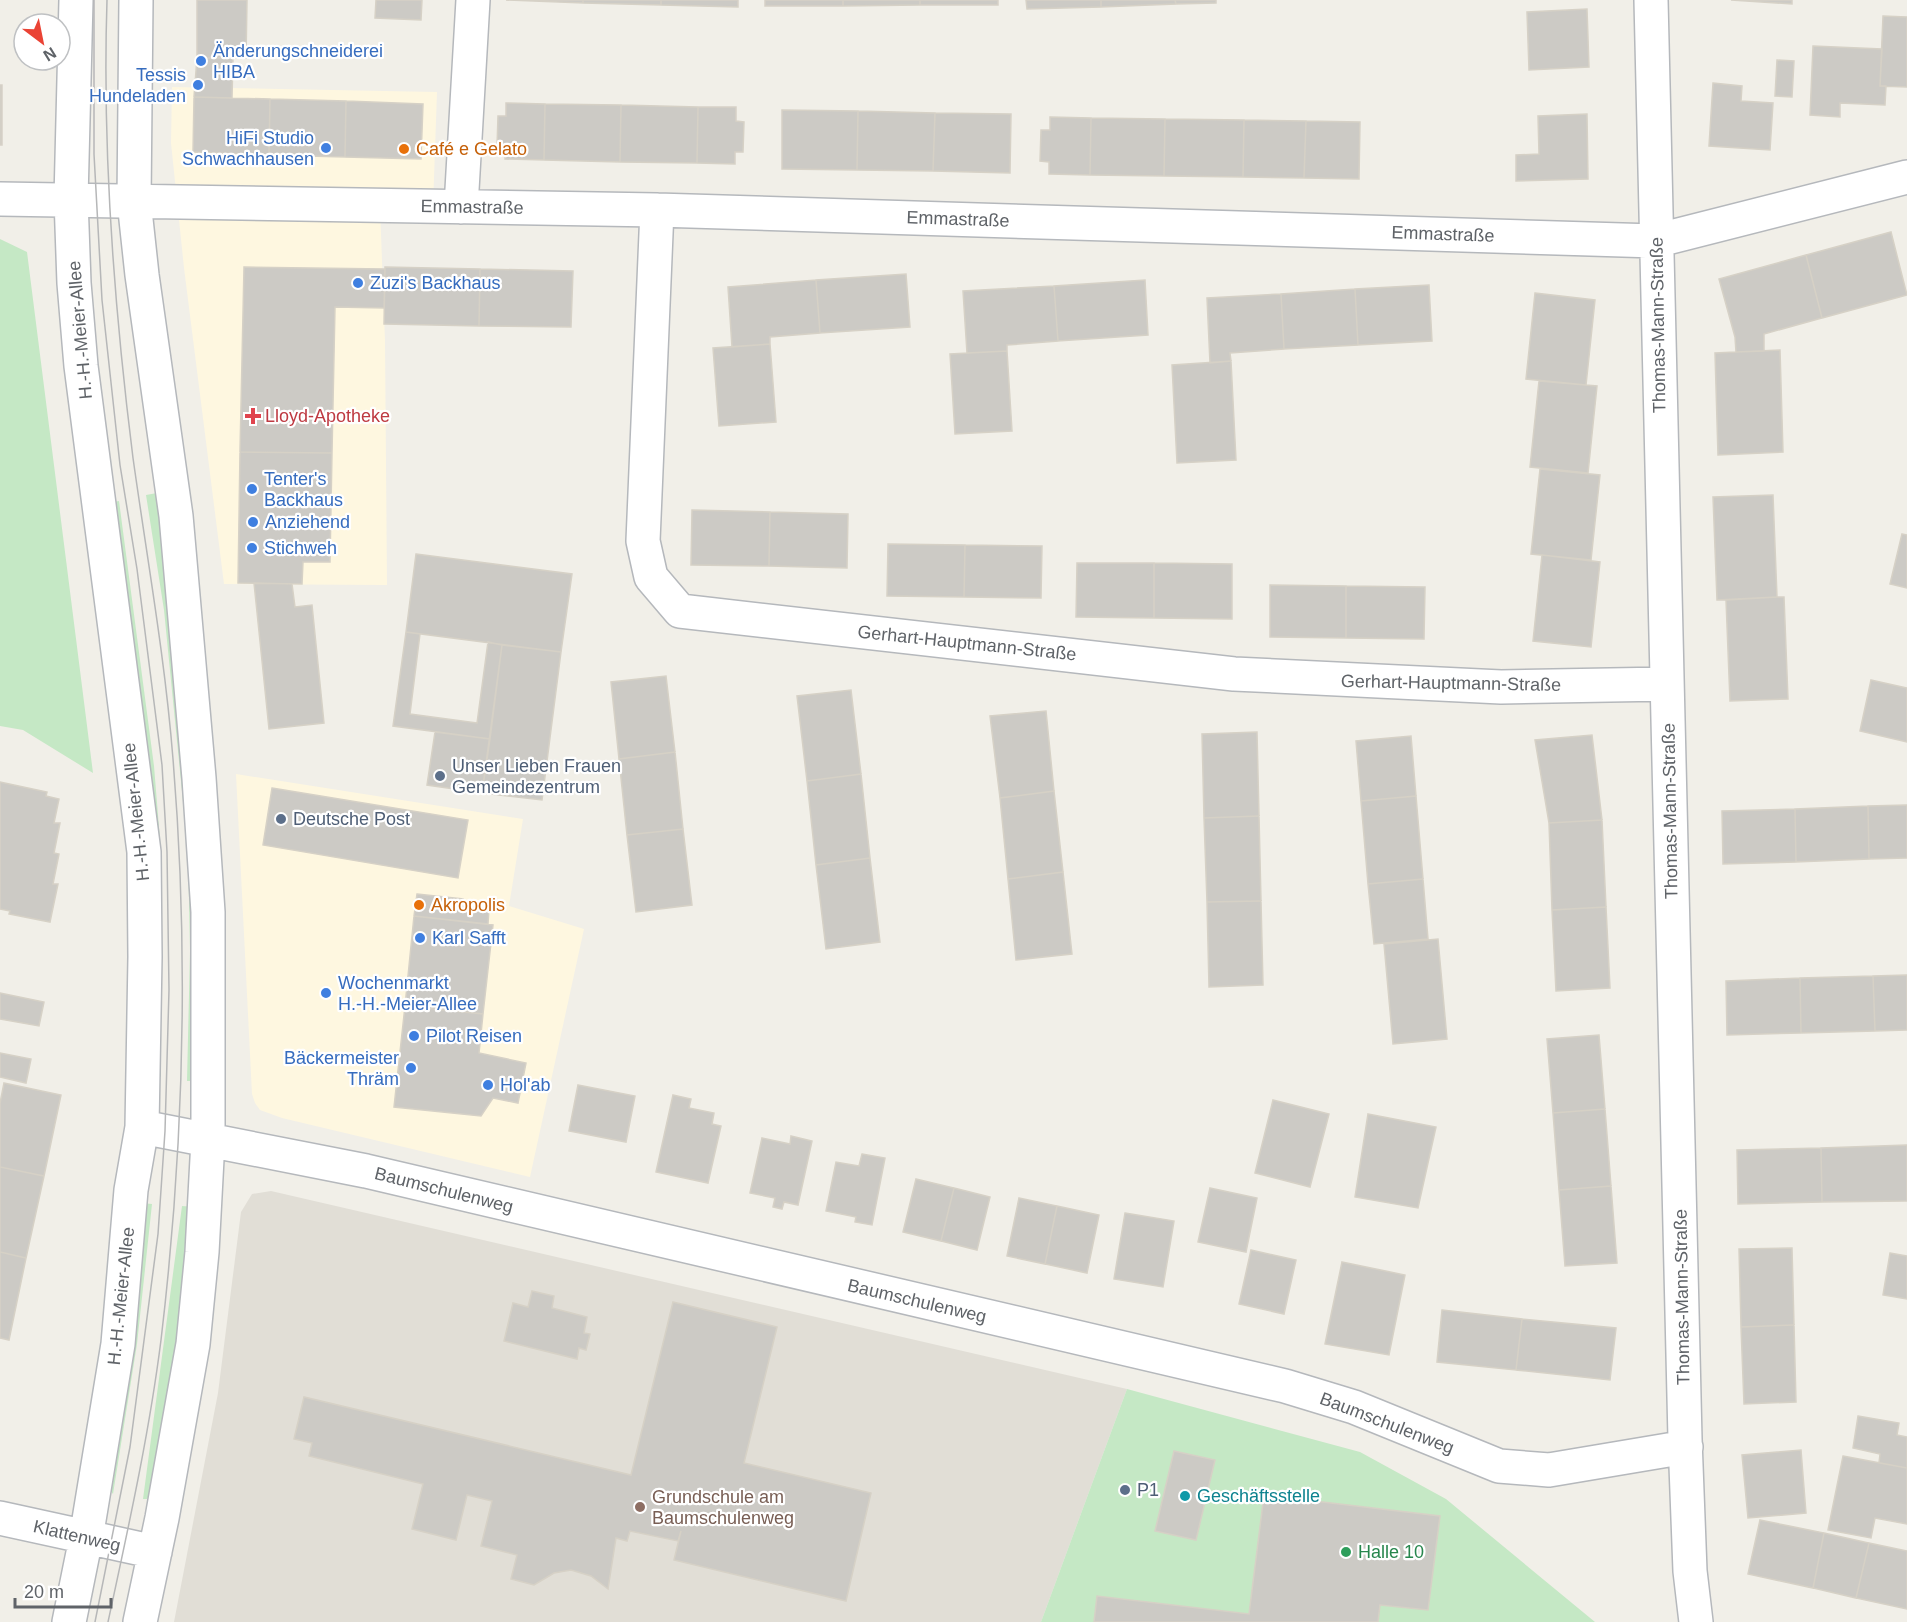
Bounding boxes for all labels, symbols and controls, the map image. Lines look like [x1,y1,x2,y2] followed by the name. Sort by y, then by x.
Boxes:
[12,12,72,72] north arrow
[213,41,383,82] place label: Änderungschneiderei HIBA
[40,44,59,65] text: N
[194,54,208,68] marker: Änderungschneiderei HIBA
[89,65,186,106] place label: Tessis Hundeladen
[191,78,205,92] marker: Tessis Hundeladen
[182,128,314,169] place label: HiFi Studio Schwachhausen
[416,139,527,159] place label: Café e Gelato
[319,141,333,155] marker: HiFi Studio Schwachhausen
[397,142,411,156] marker: Café e Gelato
[420,196,524,218] street label: Emmastraße
[906,207,1010,231] street label: Emmastraße
[1391,222,1495,246] street label: Emmastraße
[1646,237,1670,413] street label: Thomas-Mann-Straße
[64,260,96,400] street label: H.-H.-Meier-Allee
[370,273,501,293] place label: Zuzi's Backhaus
[351,276,365,290] marker: Zuzi's Backhaus
[265,406,390,426] place label: Lloyd-Apotheke
[246,409,260,423] marker: Lloyd-Apotheke
[264,469,343,510] place label: Tenter's Backhaus
[245,482,259,496] marker: Tenter's Backhaus
[265,512,350,532] place label: Anziehend
[246,515,260,529] marker: Anziehend
[264,538,337,558] place label: Stichweh
[245,541,259,555] marker: Stichweh
[857,622,1077,664] street label: Gerhart-Hauptmann-Straße
[1341,671,1561,695] street label: Gerhart-Hauptmann-Straße
[1658,723,1682,899] street label: Thomas-Mann-Straße
[119,742,153,882] street label: H.-H.-Meier-Allee
[452,756,621,797] place label: Unser Lieben Frauen Gemeindezentrum
[433,769,447,783] marker: Unser Lieben Frauen Gemeindezentrum
[293,809,410,829] place label: Deutsche Post
[274,812,288,826] marker: Deutsche Post
[431,895,505,915] place label: Akropolis
[412,898,426,912] marker: Akropolis
[432,928,506,948] place label: Karl Safft
[413,931,427,945] marker: Karl Safft
[338,973,477,1014] place label: Wochenmarkt H.-H.-Meier-Allee
[319,986,333,1000] marker: Wochenmarkt H.-H.-Meier-Allee
[426,1026,522,1046] place label: Pilot Reisen
[407,1029,421,1043] marker: Pilot Reisen
[284,1048,399,1089] place label: Bäckermeister Thräm
[404,1061,418,1075] marker: Bäckermeister Thräm
[500,1075,550,1095] place label: Hol'ab
[481,1078,495,1092] marker: Hol'ab
[373,1163,515,1217] street label: Baumschulenweg
[1670,1209,1694,1385] street label: Thomas-Mann-Straße
[104,1226,138,1366] street label: H.-H.-Meier-Allee
[846,1275,988,1327] street label: Baumschulenweg
[1317,1388,1457,1458] street label: Baumschulenweg
[1137,1480,1159,1500] place label: P1
[1118,1483,1132,1497] marker: P1
[1197,1486,1320,1506] place label: Geschäftsstelle
[652,1487,794,1528] place label: Grundschule am Baumschulenweg
[1178,1489,1192,1503] marker: Geschäftsstelle
[633,1500,647,1514] marker: Grundschule am Baumschulenweg
[31,1516,123,1556] street label: Klattenweg
[1358,1542,1424,1562] place label: Halle 10
[1339,1545,1353,1559] marker: Halle 10
[15,1571,111,1609] scale bar
[24,1582,64,1602] text: 20 m

